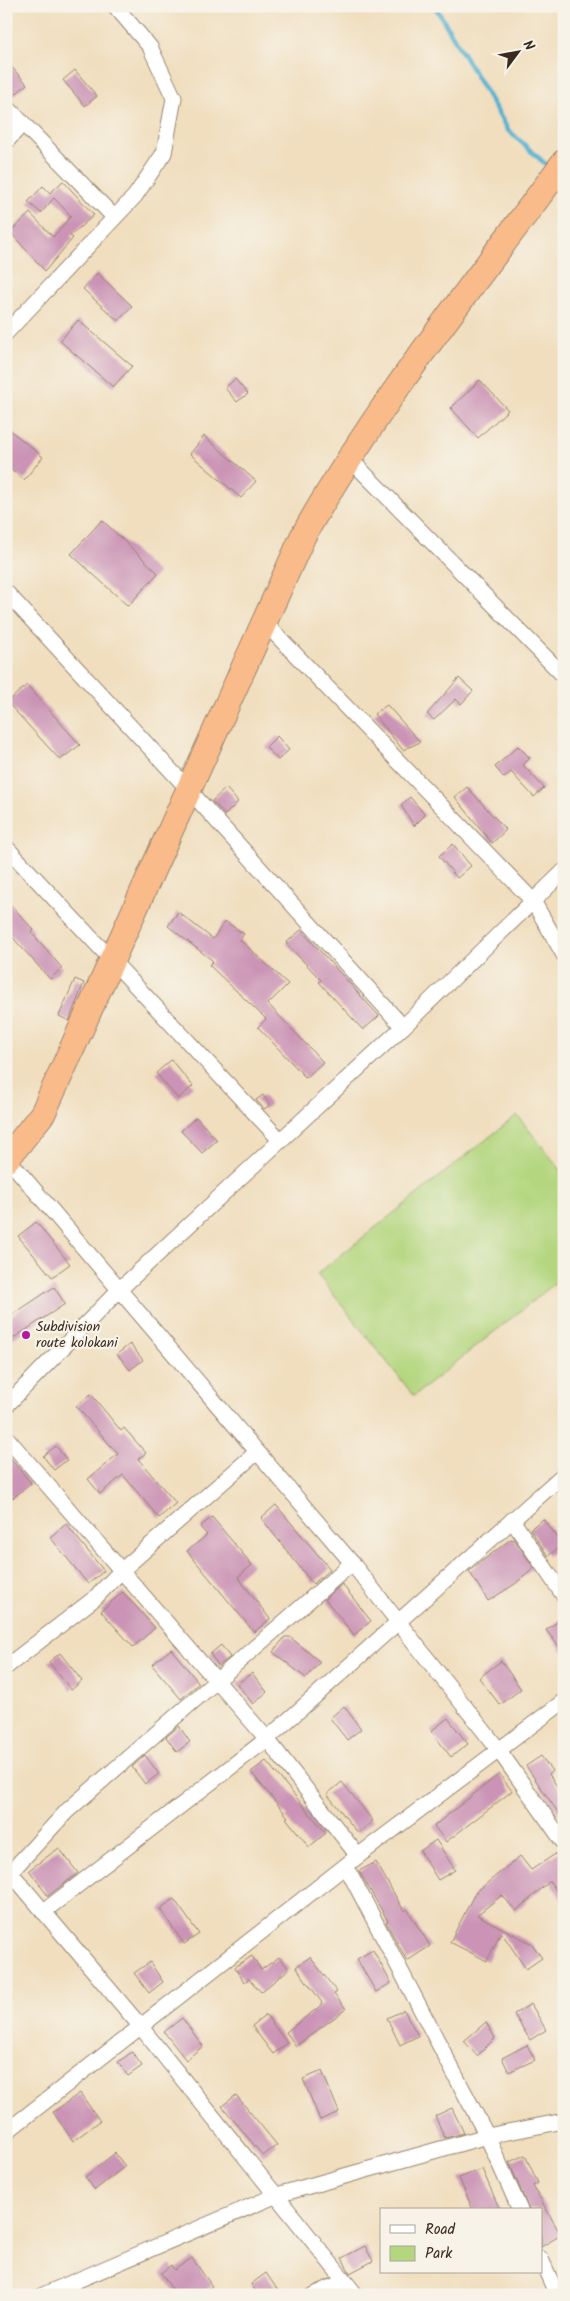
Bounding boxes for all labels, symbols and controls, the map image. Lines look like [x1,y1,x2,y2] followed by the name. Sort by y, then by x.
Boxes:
[492,28,542,78] north arrow
[517,36,540,55] text: N
[36,1316,118,1354] place label: Subdivision route kolokani
[20,1329,32,1341] marker: Subdivision route kolokani
[380,2208,542,2274] legend
[425,2218,456,2242] text: Road
[425,2242,453,2266] text: Park

